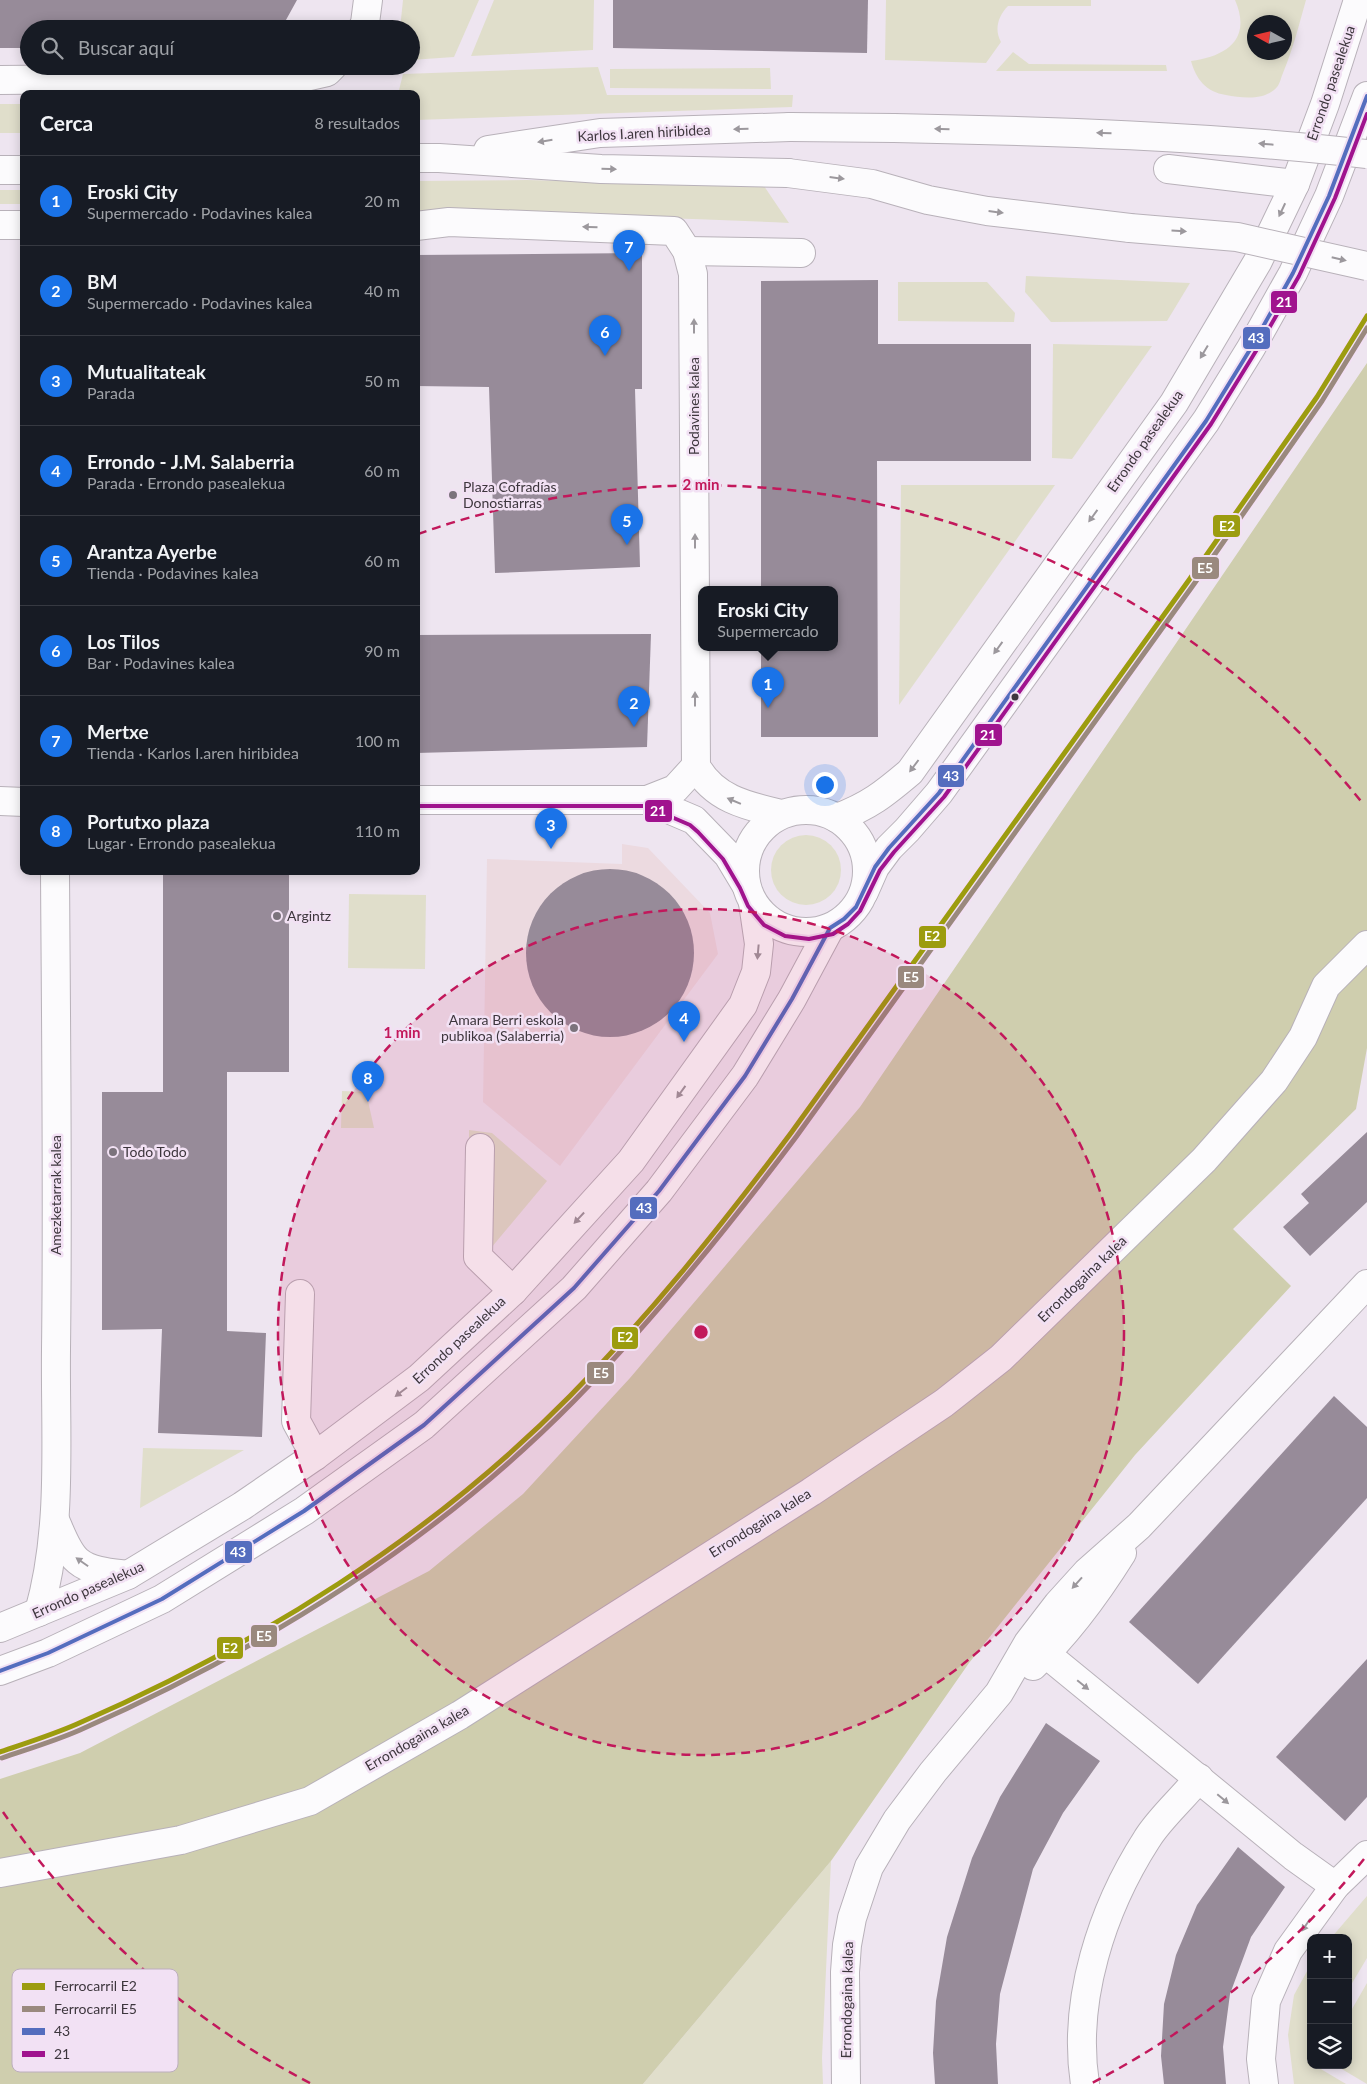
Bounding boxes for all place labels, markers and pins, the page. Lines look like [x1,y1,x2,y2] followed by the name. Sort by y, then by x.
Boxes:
[613,230,645,271] pin: 7
[589,315,621,356] pin: 6
[463,478,557,511] place label: Plaza Cofradías Donostiarras
[447,489,459,501] marker: Plaza Cofradías Donostiarras
[611,504,643,545] pin: 5
[752,667,784,708] pin: 1
[618,686,650,727] pin: 2
[1010,692,1020,702] unlabelled marker
[535,808,567,849] pin: 3
[287,907,331,924] place label: Argintz
[271,910,283,922] marker: Argintz
[668,1001,700,1042] pin: 4
[441,1011,564,1044] place label: Amara Berri eskola publikoa (Salaberria)
[568,1022,580,1034] marker: Amara Berri eskola publikoa (Salaberria)
[352,1061,384,1102] pin: 8
[123,1143,187,1160] place label: Todo Todo
[107,1146,119,1158] marker: Todo Todo
[692,1323,710,1341] centre of rings

